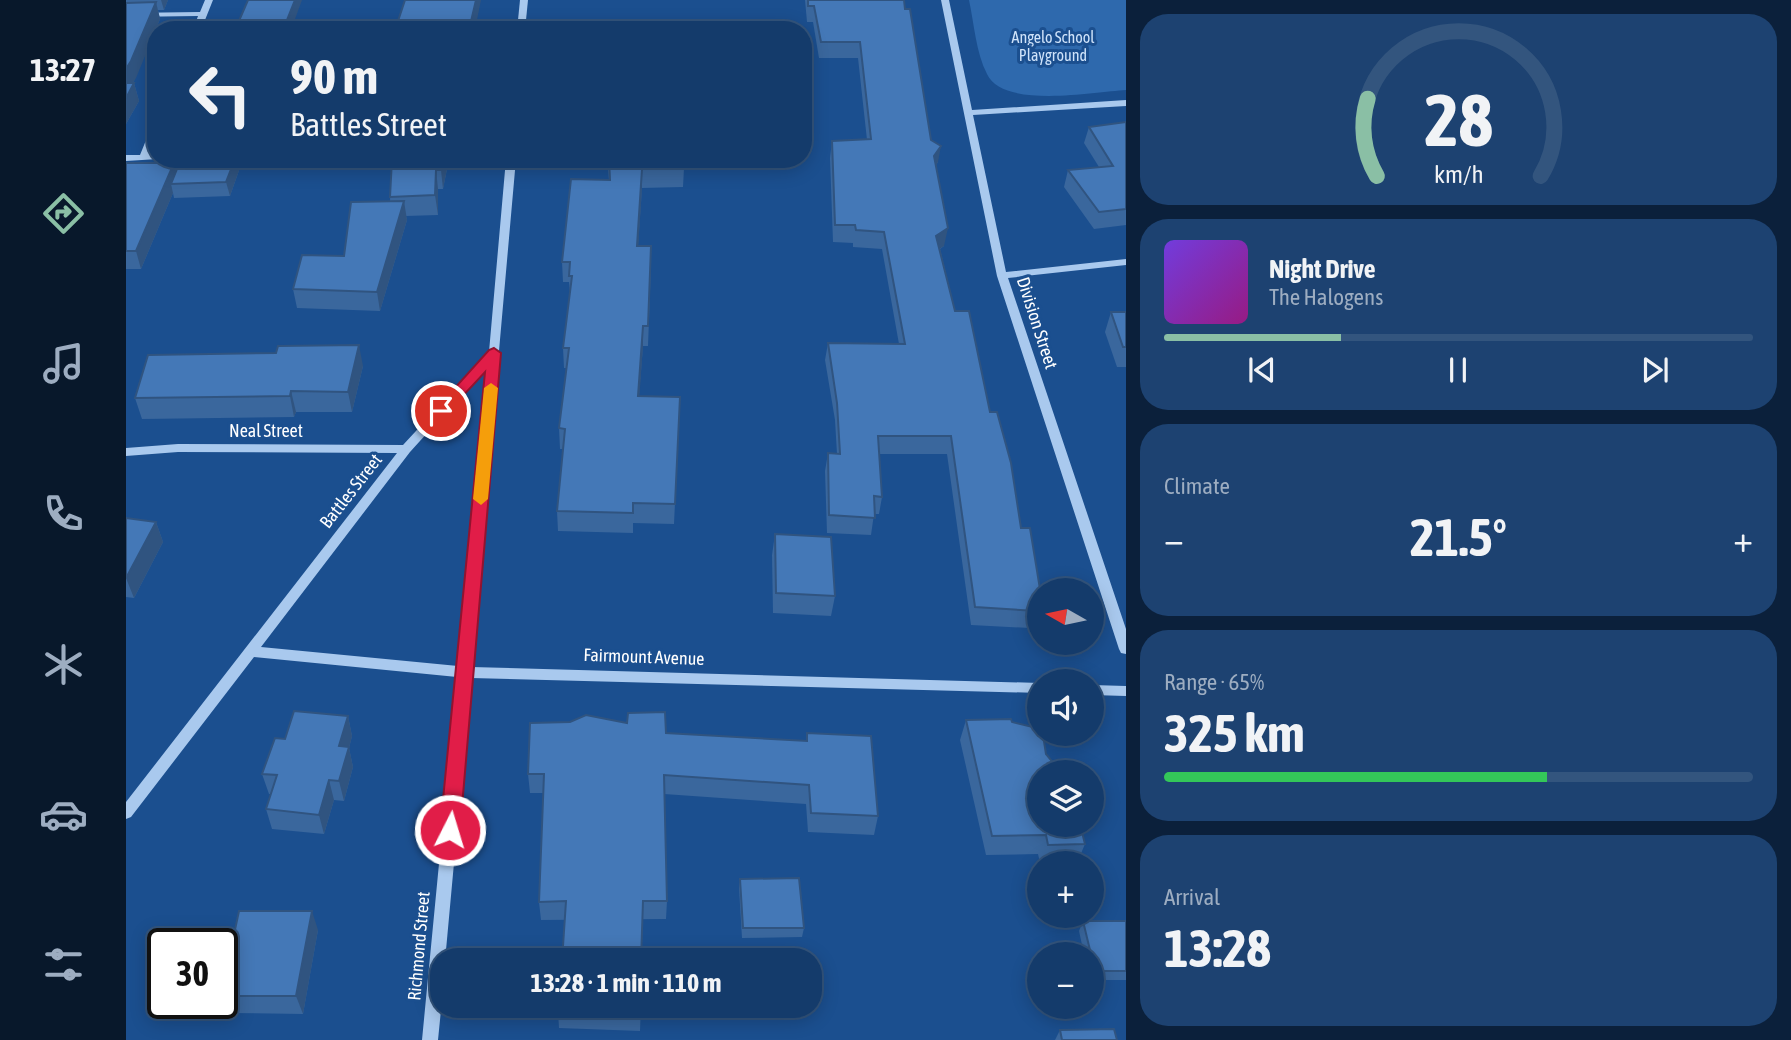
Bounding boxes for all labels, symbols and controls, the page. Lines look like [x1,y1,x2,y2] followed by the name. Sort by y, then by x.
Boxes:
[1012,28,1095,65] park label: Angelo School Playground
[290,48,378,104] text: 90 m
[175,49,266,140] icon: left
[30,51,96,88] text: 13:27
[1424,78,1493,161] text: 28
[290,106,447,143] text: Battles Street
[1434,159,1483,187] text: km/h
[39,189,88,238] icon: directions
[1269,254,1376,284] text: Night Drive
[1013,274,1062,371] street label: Division Street
[1269,284,1383,310] text: The Halogens
[39,339,88,388] icon: music
[1243,351,1281,389] icon: previous
[1439,351,1477,389] icon: pause
[1636,351,1674,389] icon: next
[411,381,471,441] pin
[422,392,460,430] icon: arrive
[229,420,303,441] street label: Neal Street
[315,449,386,532] street label: Battles Street
[1164,473,1230,499] text: Climate
[39,489,88,538] icon: phone
[1410,507,1507,567] text: 21.5°
[1164,517,1184,560] text: −
[1733,517,1753,560] text: +
[1027,578,1104,654] north arrow
[1027,578,1104,1019] map controls
[39,640,88,689] icon: climate
[583,644,705,669] street label: Fairmount Avenue
[1027,669,1104,746] button: sound
[1164,669,1264,695] text: Range · 65%
[1164,703,1305,763] text: 325 km
[1027,760,1104,837] button: layers
[39,790,88,839] icon: car
[413,793,487,867] position arrow
[1027,851,1104,928] button: +
[1164,884,1220,910] text: Arrival
[403,891,434,1001] street label: Richmond Street
[1164,918,1271,978] text: 13:28
[147,928,238,1019] speed limit sign: 30
[39,940,88,989] icon: filters
[1027,942,1104,1019] button: −
[531,968,721,998] text: 13:28 · 1 min · 110 m

